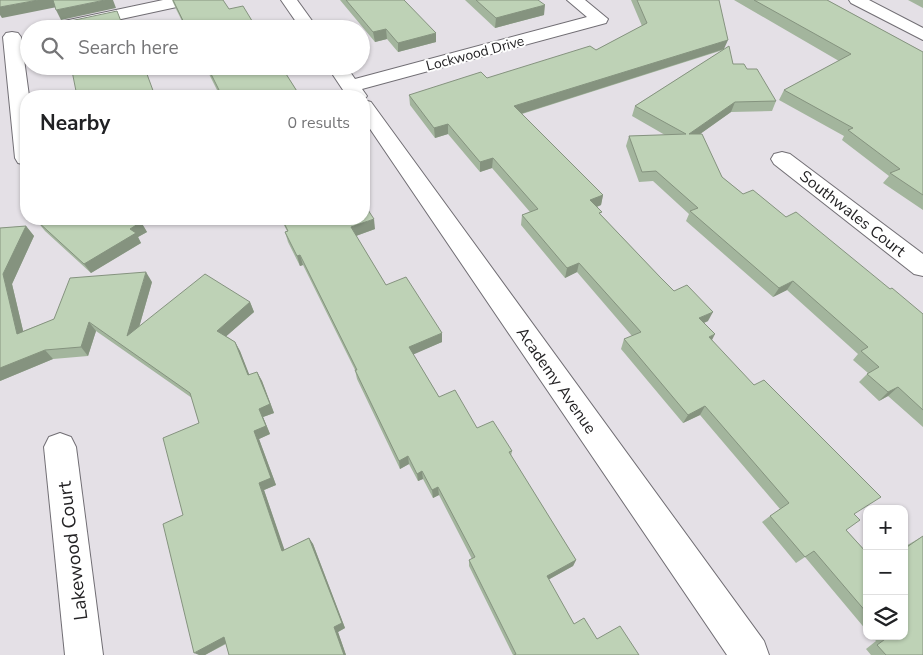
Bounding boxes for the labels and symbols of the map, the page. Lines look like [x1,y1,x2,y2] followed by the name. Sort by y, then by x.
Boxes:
[424,31,526,76] street label: Lockwood Drive
[795,165,910,262] street label: Southwales Court
[511,323,601,438] street label: Academy Avenue
[52,480,94,622] street label: Lakewood Court

